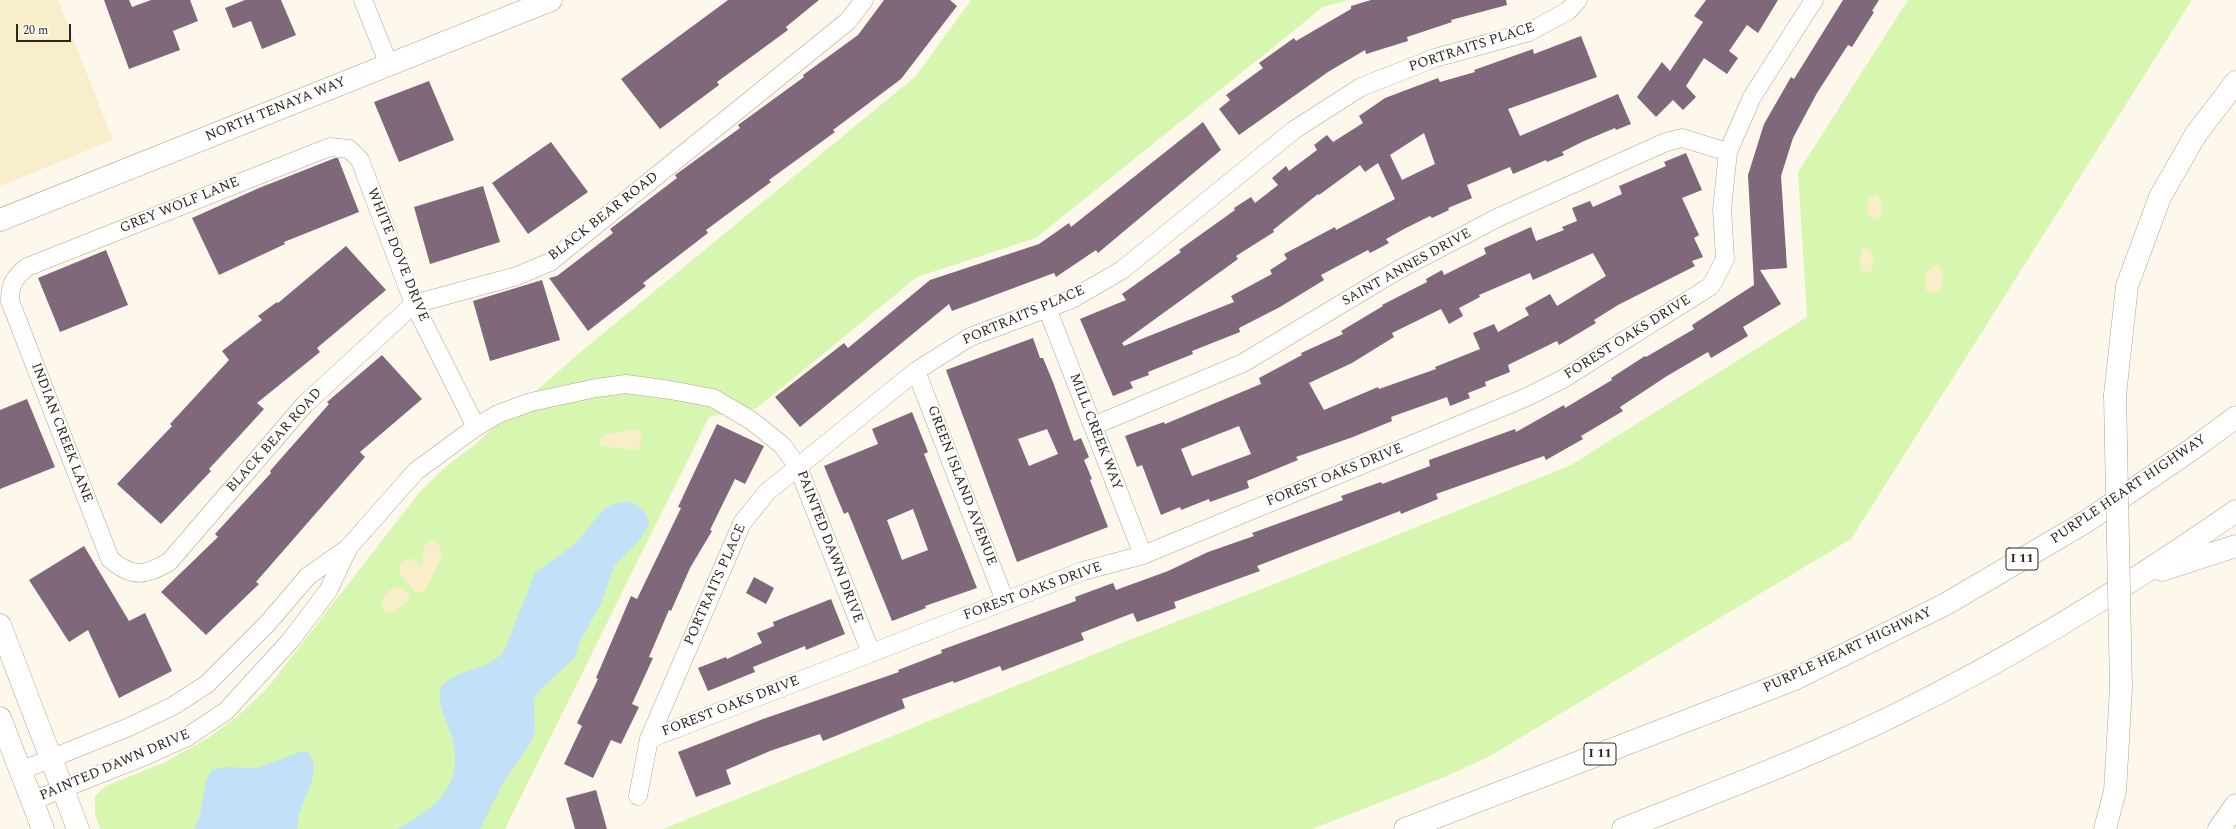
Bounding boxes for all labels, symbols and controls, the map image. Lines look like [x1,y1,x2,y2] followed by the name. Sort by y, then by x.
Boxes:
[18,16,73,42] scale bar
[1407,20,1537,76] street label: PORTRAITS PLACE
[23,21,48,40] text: 20 m
[203,74,349,146] street label: NORTH TENAYA WAY
[546,169,662,265] street label: BLACK BEAR ROAD
[118,174,242,238] street label: GREY WOLF LANE
[363,186,431,324] street label: WHITE DOVE DRIVE
[1339,225,1475,311] street label: SAINT ANNES DRIVE
[960,283,1088,349] street label: PORTRAITS PLACE
[1562,292,1694,384] street label: FOREST OAKS DRIVE
[27,361,95,505] street label: INDIAN CREEK LANE
[1065,371,1125,493] street label: MILL CREEK WAY
[224,385,326,497] street label: BLACK BEAR ROAD
[923,403,999,569] street label: GREEN ISLAND AVENUE
[2048,432,2210,548] street label: PURPLE HEART HIGHWAY
[1264,441,1406,511] street label: FOREST OAKS DRIVE
[792,469,866,625] street label: PAINTED DAWN DRIVE
[682,522,750,648] street label: PORTRAITS PLACE
[2006,548,2038,570] road number: I 11
[962,559,1104,625] street label: FOREST OAKS DRIVE
[1761,604,1935,698] street label: PURPLE HEART HIGHWAY
[660,673,802,741] street label: FOREST OAKS DRIVE
[37,727,193,805] street label: PAINTED DAWN DRIVE
[1584,743,1616,765] road number: I 11

